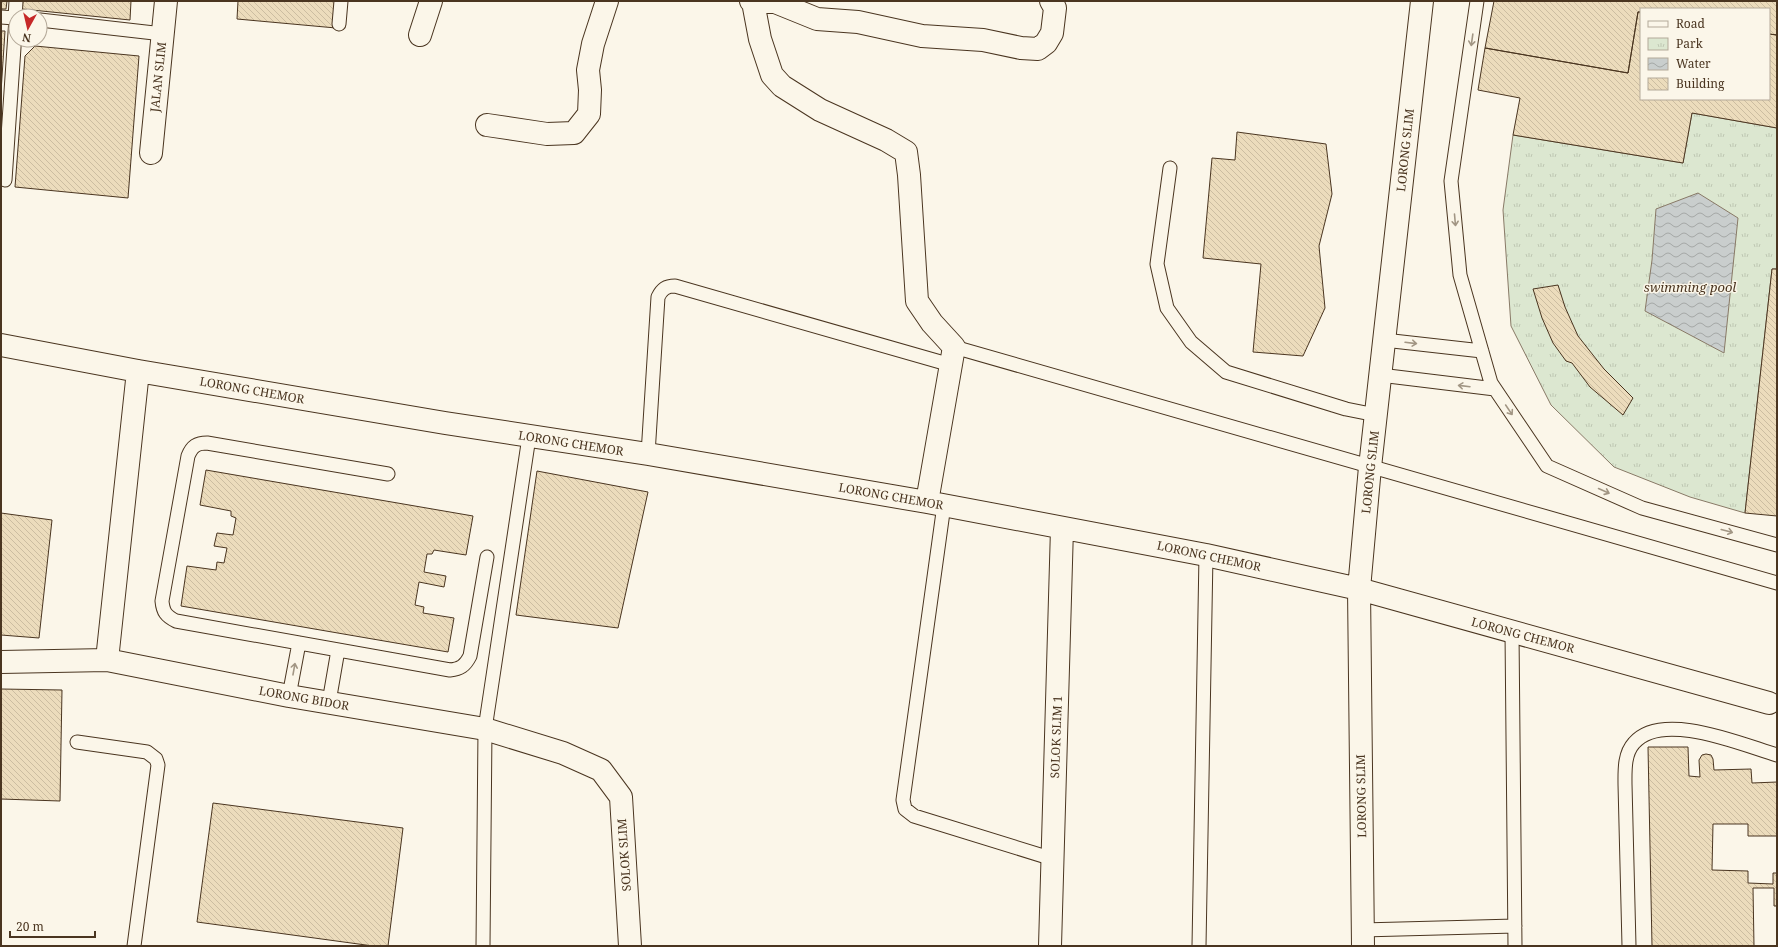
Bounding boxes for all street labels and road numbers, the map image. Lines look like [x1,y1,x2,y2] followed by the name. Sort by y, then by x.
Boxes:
[146,41,170,114] street label: JALAN SLIM
[1392,108,1418,192] street label: LORONG SLIM
[198,372,306,408] street label: LORONG CHEMOR
[517,426,625,460] street label: LORONG CHEMOR
[1357,430,1383,514] street label: LORONG SLIM
[837,478,945,514] street label: LORONG CHEMOR
[1155,537,1263,575] street label: LORONG CHEMOR
[1470,613,1577,657] street label: LORONG CHEMOR
[257,682,351,714] street label: LORONG BIDOR
[1046,695,1066,779] street label: SOLOK SLIM 1
[1352,754,1370,838] street label: LORONG SLIM
[613,818,635,892] street label: SOLOK SLIM

